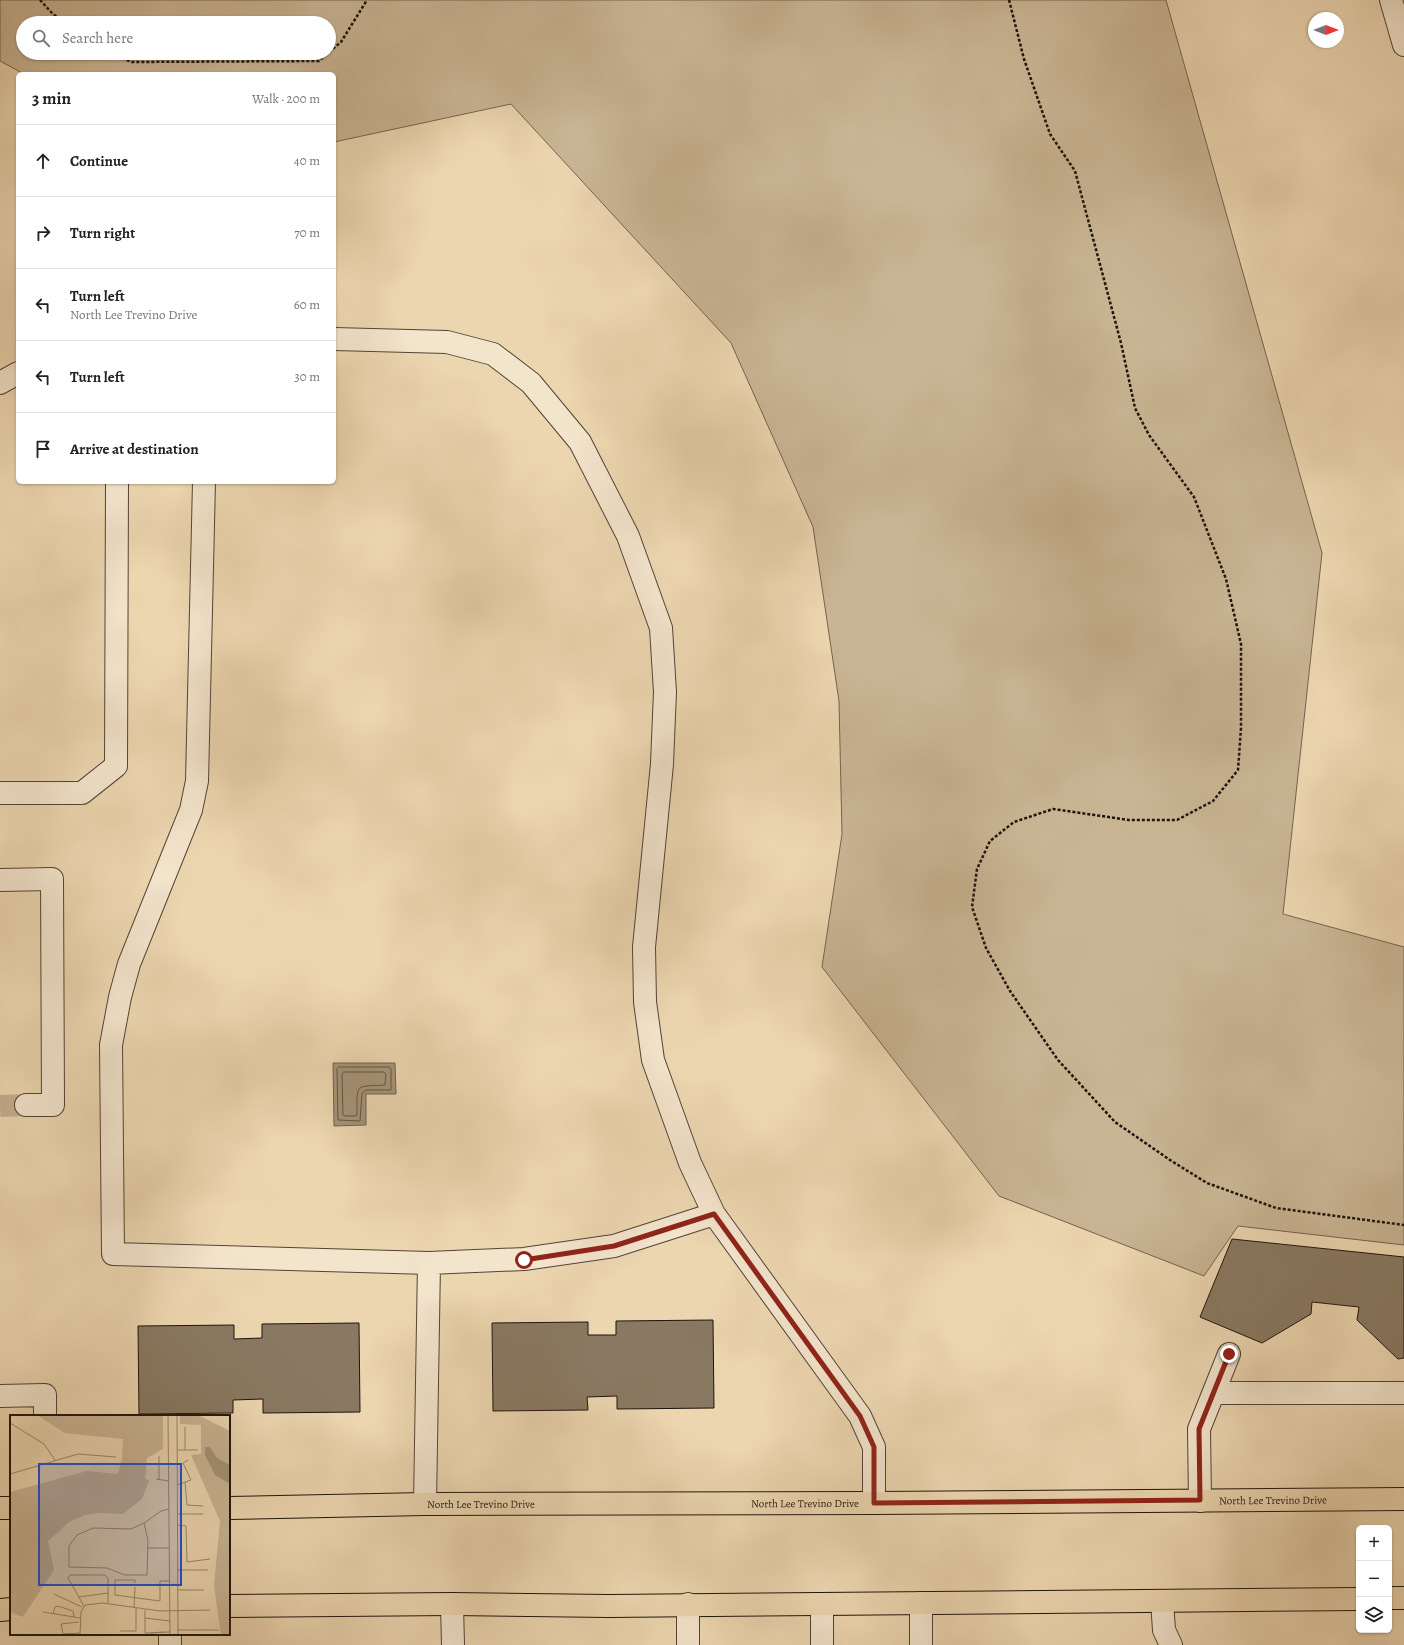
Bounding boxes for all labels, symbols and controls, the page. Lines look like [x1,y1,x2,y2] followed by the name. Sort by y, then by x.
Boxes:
[1308,12,1344,48] north arrow
[16,16,336,60] search box
[30,27,52,49] icon: search
[62,28,133,48] text: Search here
[32,87,71,110] text: 3 min
[252,90,320,107] text: Walk · 200 m
[32,150,54,172] icon: ahead
[70,151,128,171] text: Continue
[294,152,320,169] text: 40 m
[32,222,54,244] icon: right
[70,223,135,243] text: Turn right
[294,224,320,241] text: 70 m
[70,286,125,306] text: Turn left
[32,294,54,316] icon: left
[294,296,320,313] text: 60 m
[70,306,197,323] text: North Lee Trevino Drive
[32,366,54,388] icon: left
[70,367,125,387] text: Turn left
[294,368,320,385] text: 30 m
[32,438,54,460] icon: arrive
[70,439,199,459] text: Arrive at destination
[515,1251,533,1269] route start
[1220,1345,1238,1363] route end
[10,1415,230,1635] inset map
[1219,1492,1327,1508] street label: North Lee Trevino Drive
[427,1496,535,1511] street label: North Lee Trevino Drive
[751,1496,859,1511] street label: North Lee Trevino Drive
[1356,1525,1392,1633] map controls
[1356,1525,1392,1561] button: +
[1356,1561,1392,1597] button: −
[1356,1597,1392,1633] button: layers

